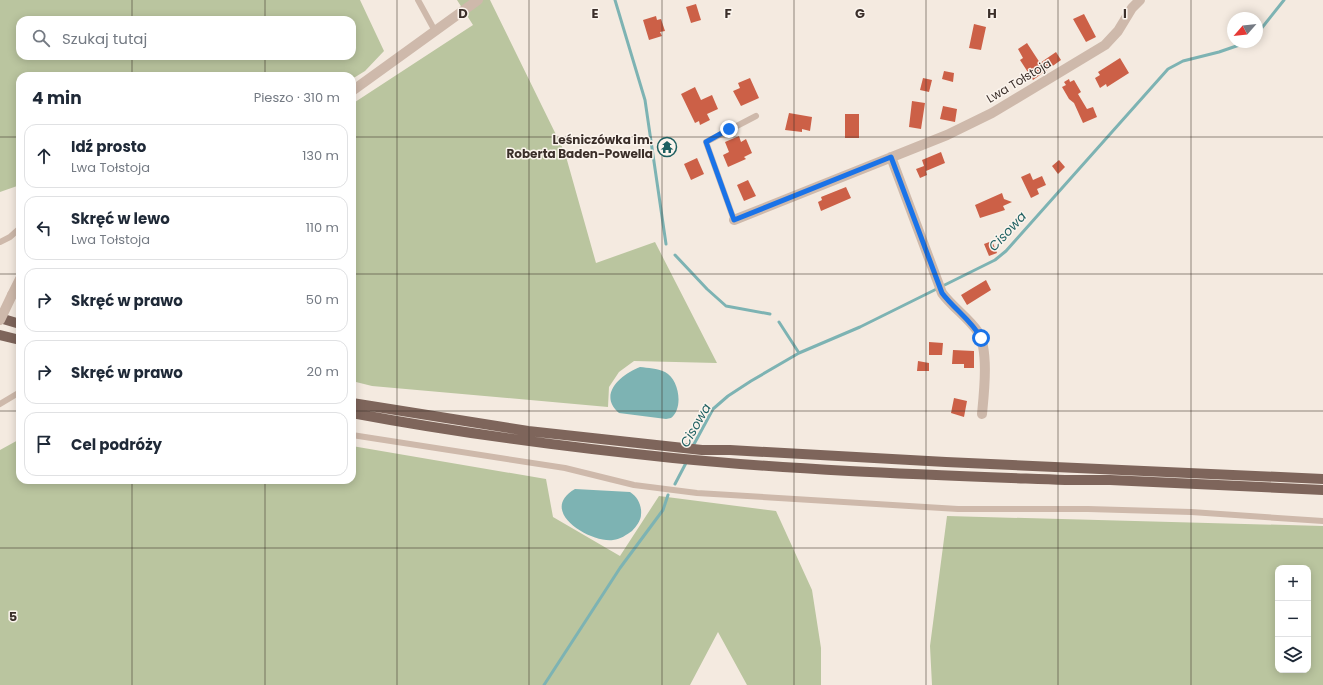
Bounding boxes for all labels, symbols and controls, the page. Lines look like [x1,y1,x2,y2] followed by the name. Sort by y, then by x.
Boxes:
[458,4,468,23] text: D
[591,4,599,23] text: E
[724,4,732,23] text: F
[855,4,865,23] text: G
[987,4,997,23] text: H
[1123,4,1127,23] text: I
[1227,12,1263,48] north arrow
[16,16,356,60] search box
[30,27,52,49] icon: search
[62,28,147,49] text: Szukaj tutaj
[983,55,1054,107] street label: Lwa Tołstoja
[32,86,82,110] text: 4 min
[254,88,340,107] text: Pieszo · 310 m
[720,120,738,138] route end
[507,131,653,162] place label: Leśniczówka im. Roberta Baden-Powella
[71,136,146,157] text: Idź prosto
[656,136,678,158] temple icon: Leśniczówka im. Roberta Baden-Powella
[33,145,55,167] icon: ahead
[302,146,339,165] text: 130 m
[71,158,150,177] text: Lwa Tołstoja
[984,207,1031,255] water label: Cisowa
[71,208,170,229] text: Skręć w lewo
[33,217,55,239] icon: left
[306,218,339,237] text: 110 m
[71,230,150,249] text: Lwa Tołstoja
[33,289,55,311] icon: right
[71,290,183,311] text: Skręć w prawo
[306,290,339,309] text: 50 m
[972,329,990,347] route start
[33,361,55,383] icon: right
[71,362,183,383] text: Skręć w prawo
[306,362,339,381] text: 20 m
[675,400,716,451] water label: Cisowa
[33,433,55,455] icon: arrive
[71,434,162,455] text: Cel podróży
[1275,565,1311,673] map controls
[1275,565,1311,601] button: +
[1275,601,1311,637] button: −
[9,607,17,626] text: 5
[1275,637,1311,673] button: layers

